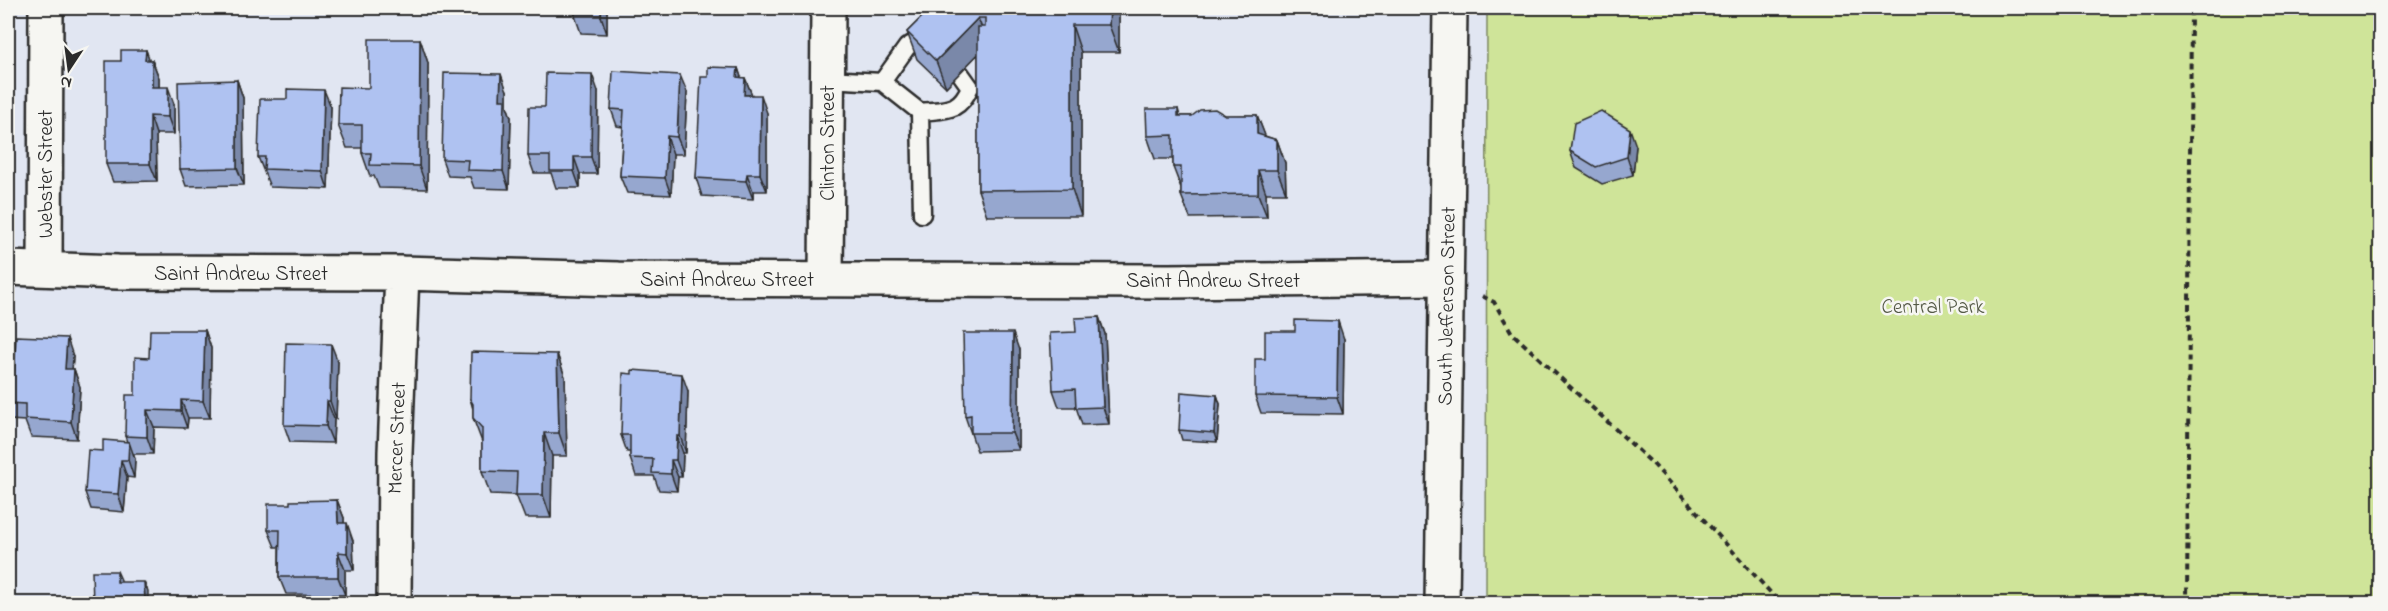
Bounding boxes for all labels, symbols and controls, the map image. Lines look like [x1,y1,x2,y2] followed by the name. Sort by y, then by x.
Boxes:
[39,39,99,99] north arrow
[58,69,74,95] text: N
[814,85,844,201] street label: Clinton Street
[32,110,62,238] street label: Webster Street
[1431,206,1465,406] street label: South Jefferson Street
[154,260,328,290] street label: Saint Andrew Street
[640,266,814,296] street label: Saint Andrew Street
[1126,267,1300,297] street label: Saint Andrew Street
[1882,293,1985,323] park label: Central Park
[381,382,415,495] street label: Mercer Street

